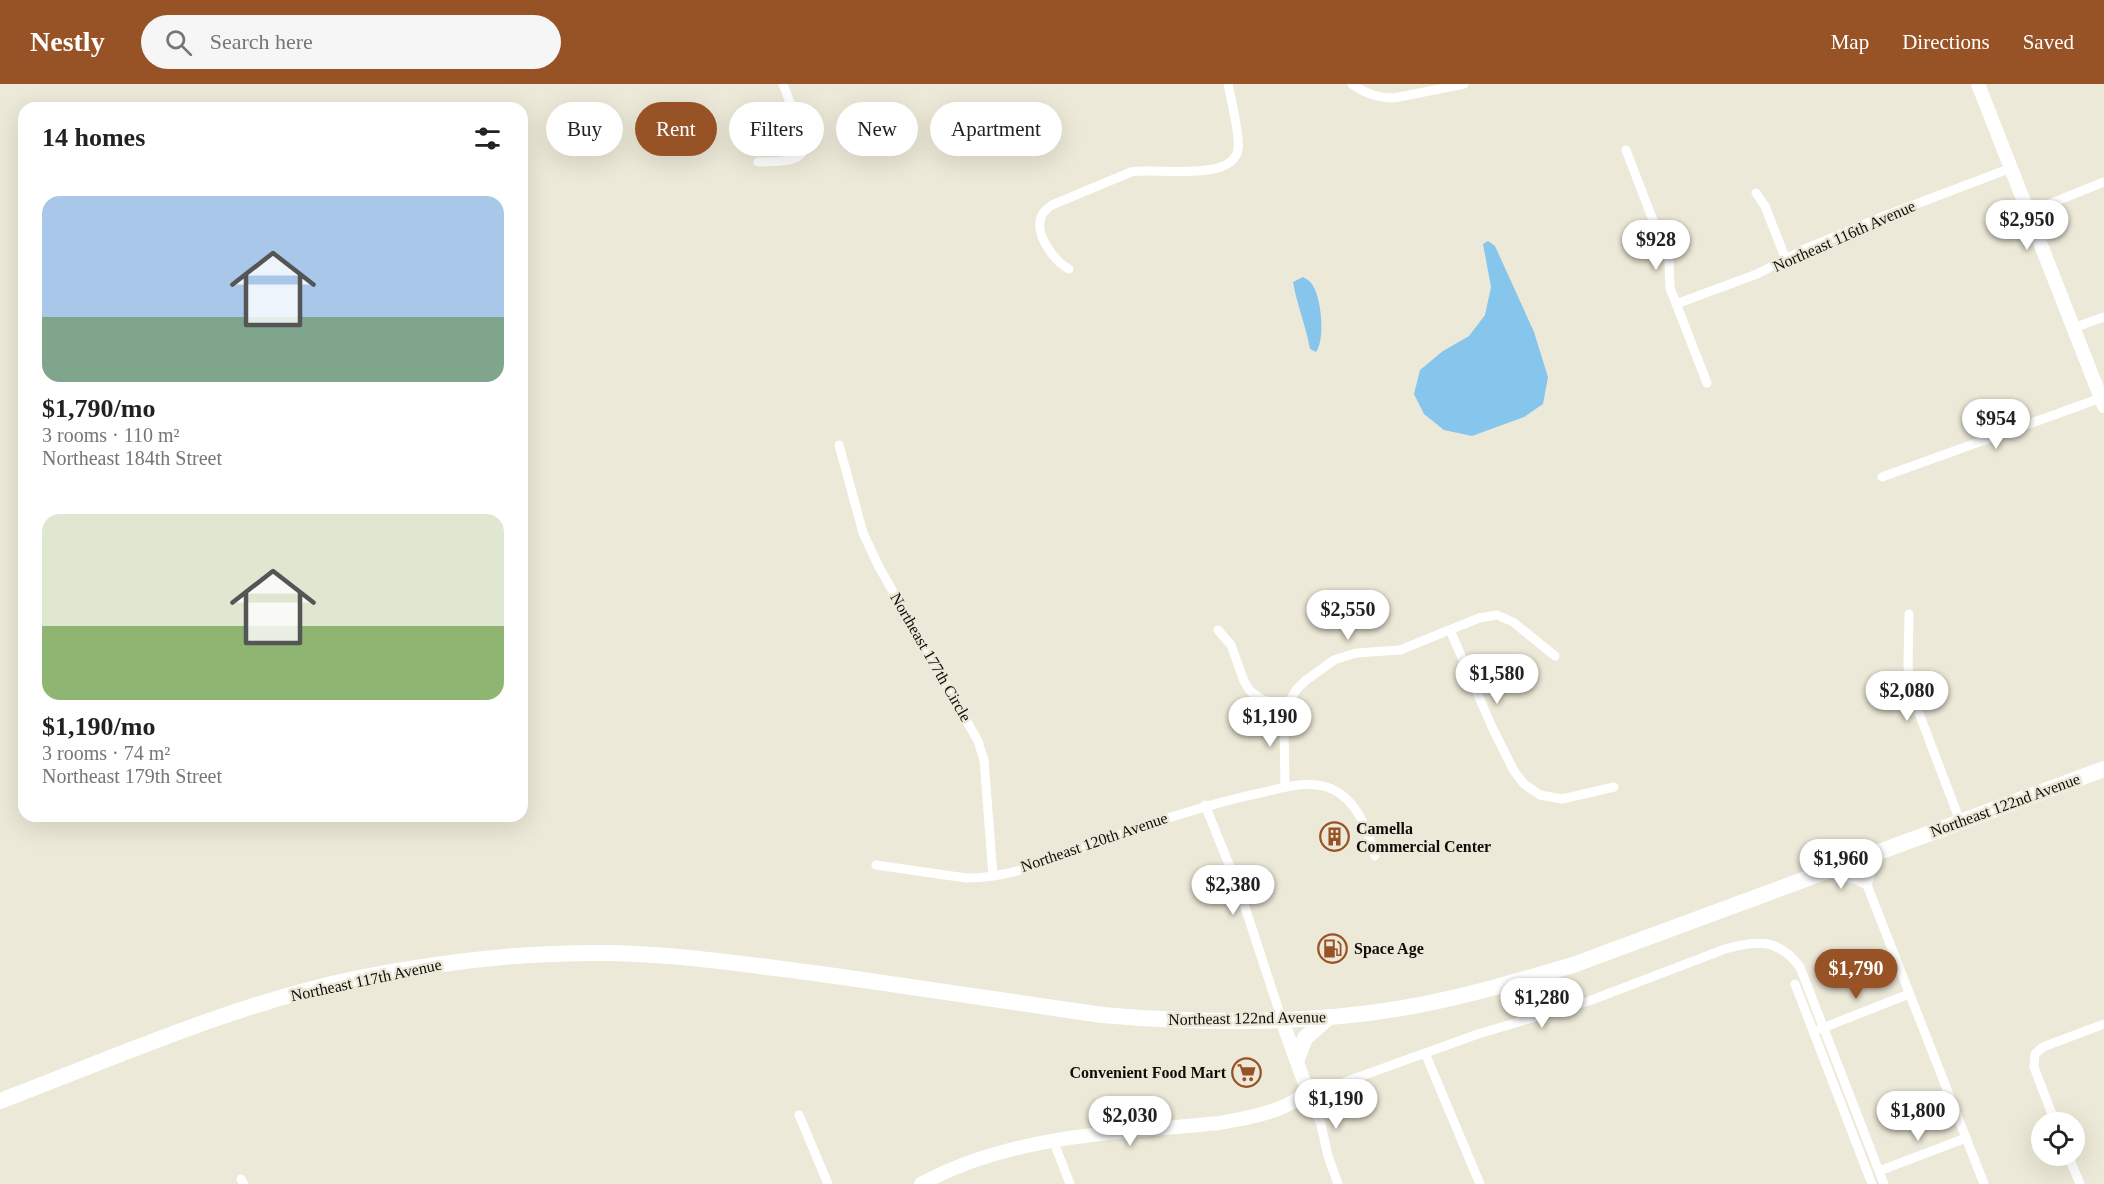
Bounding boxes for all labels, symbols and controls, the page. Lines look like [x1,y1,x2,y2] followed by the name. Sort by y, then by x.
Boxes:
[141,15,561,69] search box
[30,26,105,57] text: Nestly
[162,26,195,59] icon: search
[210,29,313,54] text: Search here
[1831,30,1869,54] text: Map
[1902,30,1990,54] text: Directions
[2023,30,2074,54] text: Saved
[546,102,623,156] chip: Buy
[635,102,717,156] chip: Rent
[729,102,824,156] chip: Filters
[836,102,918,156] chip: New
[930,102,1062,156] chip: Apartment
[471,122,504,155] icon: filters
[42,123,145,152] text: 14 homes
[1770,197,1918,275] street label: Northeast 116th Avenue
[1978,200,2076,251] pin: $2,950
[2000,208,2055,230] text: $2,950
[1620,220,1692,271] pin: $928
[1636,228,1676,250] text: $928
[219,235,327,343] icon: home
[42,394,155,423] text: $1,790/mo
[1960,399,2032,450] pin: $954
[1976,407,2016,429] text: $954
[42,424,179,446] text: 3 rooms · 110 m²
[42,447,222,469] text: Northeast 184th Street
[219,553,327,661] icon: home
[887,590,975,724] street label: Northeast 177th Circle
[1299,590,1397,641] pin: $2,550
[1321,598,1376,620] text: $2,550
[1448,654,1546,705] pin: $1,580
[1470,662,1525,684] text: $1,580
[1858,671,1956,722] pin: $2,080
[1880,679,1935,701] text: $2,080
[1221,697,1319,748] pin: $1,190
[1243,705,1298,727] text: $1,190
[42,712,155,741] text: $1,190/mo
[42,742,170,764] text: 3 rooms · 74 m²
[42,765,222,787] text: Northeast 179th Street
[1928,770,2082,840] street label: Northeast 122nd Avenue
[1018,809,1170,875] street label: Northeast 120th Avenue
[1356,820,1491,855] place label: Camella Commercial Center
[1319,821,1351,853] building icon: Camella Commercial Center
[1792,839,1890,890] pin: $1,960
[1814,847,1869,869] text: $1,960
[1184,865,1282,916] pin: $2,380
[1206,873,1261,895] text: $2,380
[1317,932,1349,964] fuel station icon: Space Age
[1354,940,1424,958] place label: Space Age
[1807,949,1905,1000] pin: $1,790
[289,956,443,1004] street label: Northeast 117th Avenue
[1829,957,1884,979] text: $1,790
[1493,978,1591,1029] pin: $1,280
[1515,986,1570,1008] text: $1,280
[1168,1008,1326,1028] street label: Northeast 122nd Avenue
[1231,1056,1263,1088] supermarket icon: Convenient Food Mart
[1070,1064,1227,1081] place label: Convenient Food Mart
[1287,1079,1385,1130] pin: $1,190
[1309,1087,1364,1109] text: $1,190
[1869,1091,1967,1142] pin: $1,800
[1081,1096,1179,1147] pin: $2,030
[1891,1099,1946,1121] text: $1,800
[1103,1104,1158,1126] text: $2,030
[2031,1112,2085,1166] map controls
[2031,1112,2085,1166] button: locate

